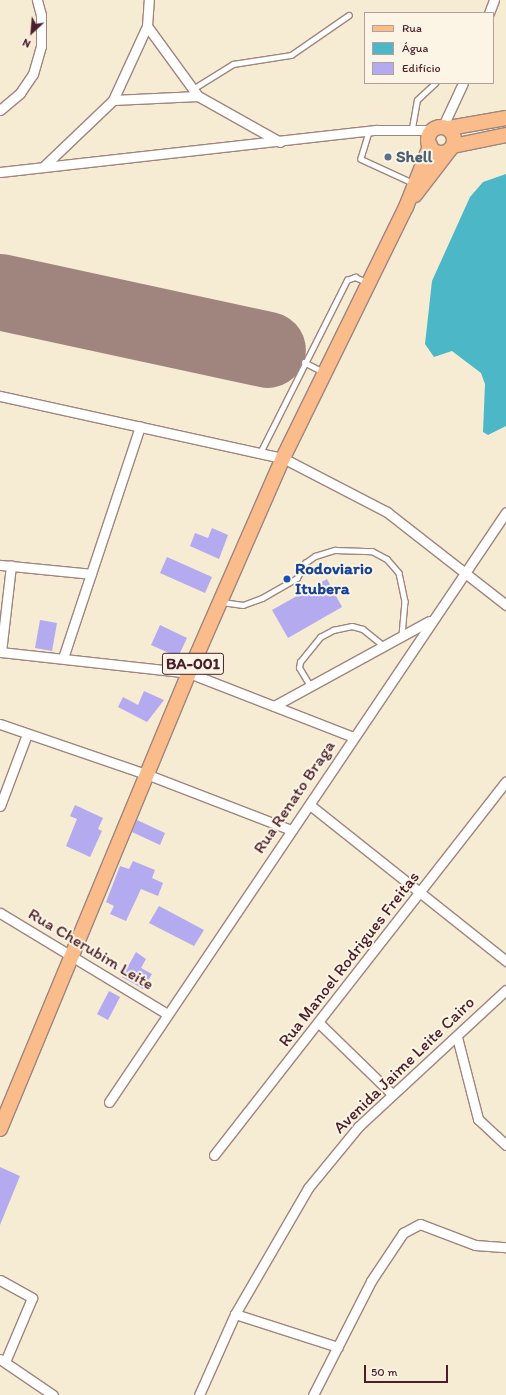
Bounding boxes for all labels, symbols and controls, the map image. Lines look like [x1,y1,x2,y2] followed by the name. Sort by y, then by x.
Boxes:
[12,12,52,52] north arrow
[364,12,494,84] legend
[402,21,422,35] text: Rua
[20,36,33,51] text: N
[402,41,428,55] text: Água
[402,61,441,75] text: Edifício
[396,147,432,167] place label: Shell
[383,152,393,162] marker: Shell
[295,559,373,599] place label: Rodoviario Itubera
[282,574,292,584] marker: Rodoviario Itubera
[161,650,225,678] road number: BA-001
[249,737,339,857] street label: Rua Renato Braga
[274,867,424,1051] street label: Rua Manoel Rodrigues Freitas
[25,904,157,994] street label: Rua Cherubim Leite
[329,992,479,1138] street label: Avenida Jaime Leite Cairo
[366,1357,450,1383] scale bar
[371,1365,397,1379] text: 50 m

